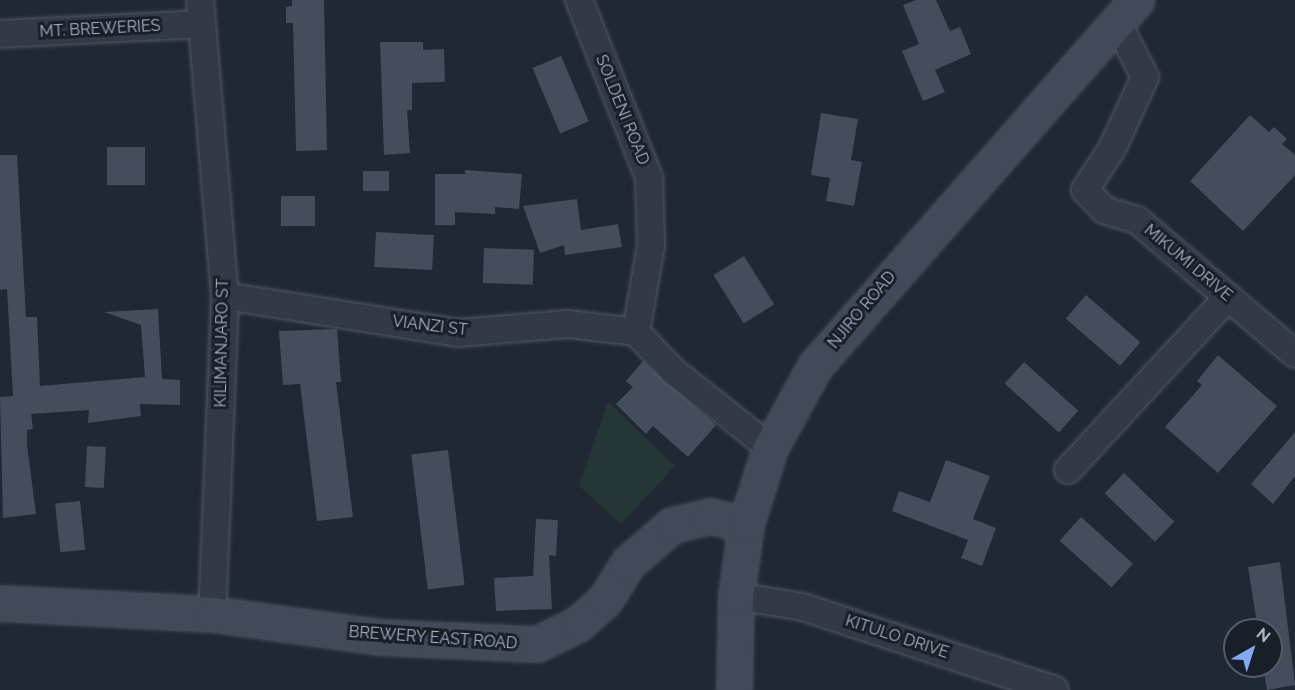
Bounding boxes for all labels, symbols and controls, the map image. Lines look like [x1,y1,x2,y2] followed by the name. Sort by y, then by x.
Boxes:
[39,16,161,42] street label: MT. BREWERIES
[591,52,653,168] street label: SOLDENI ROAD
[1140,221,1236,305] street label: MIKUMI DRIVE
[824,267,900,353] street label: NJIRO ROAD
[211,278,233,408] street label: KILIMANJARO ST
[391,312,469,340] street label: VIANZI ST
[843,611,951,663] street label: KITULO DRIVE
[1223,618,1283,678] north arrow
[348,622,518,654] street label: BREWERY EAST ROAD
[1253,624,1274,646] text: N

